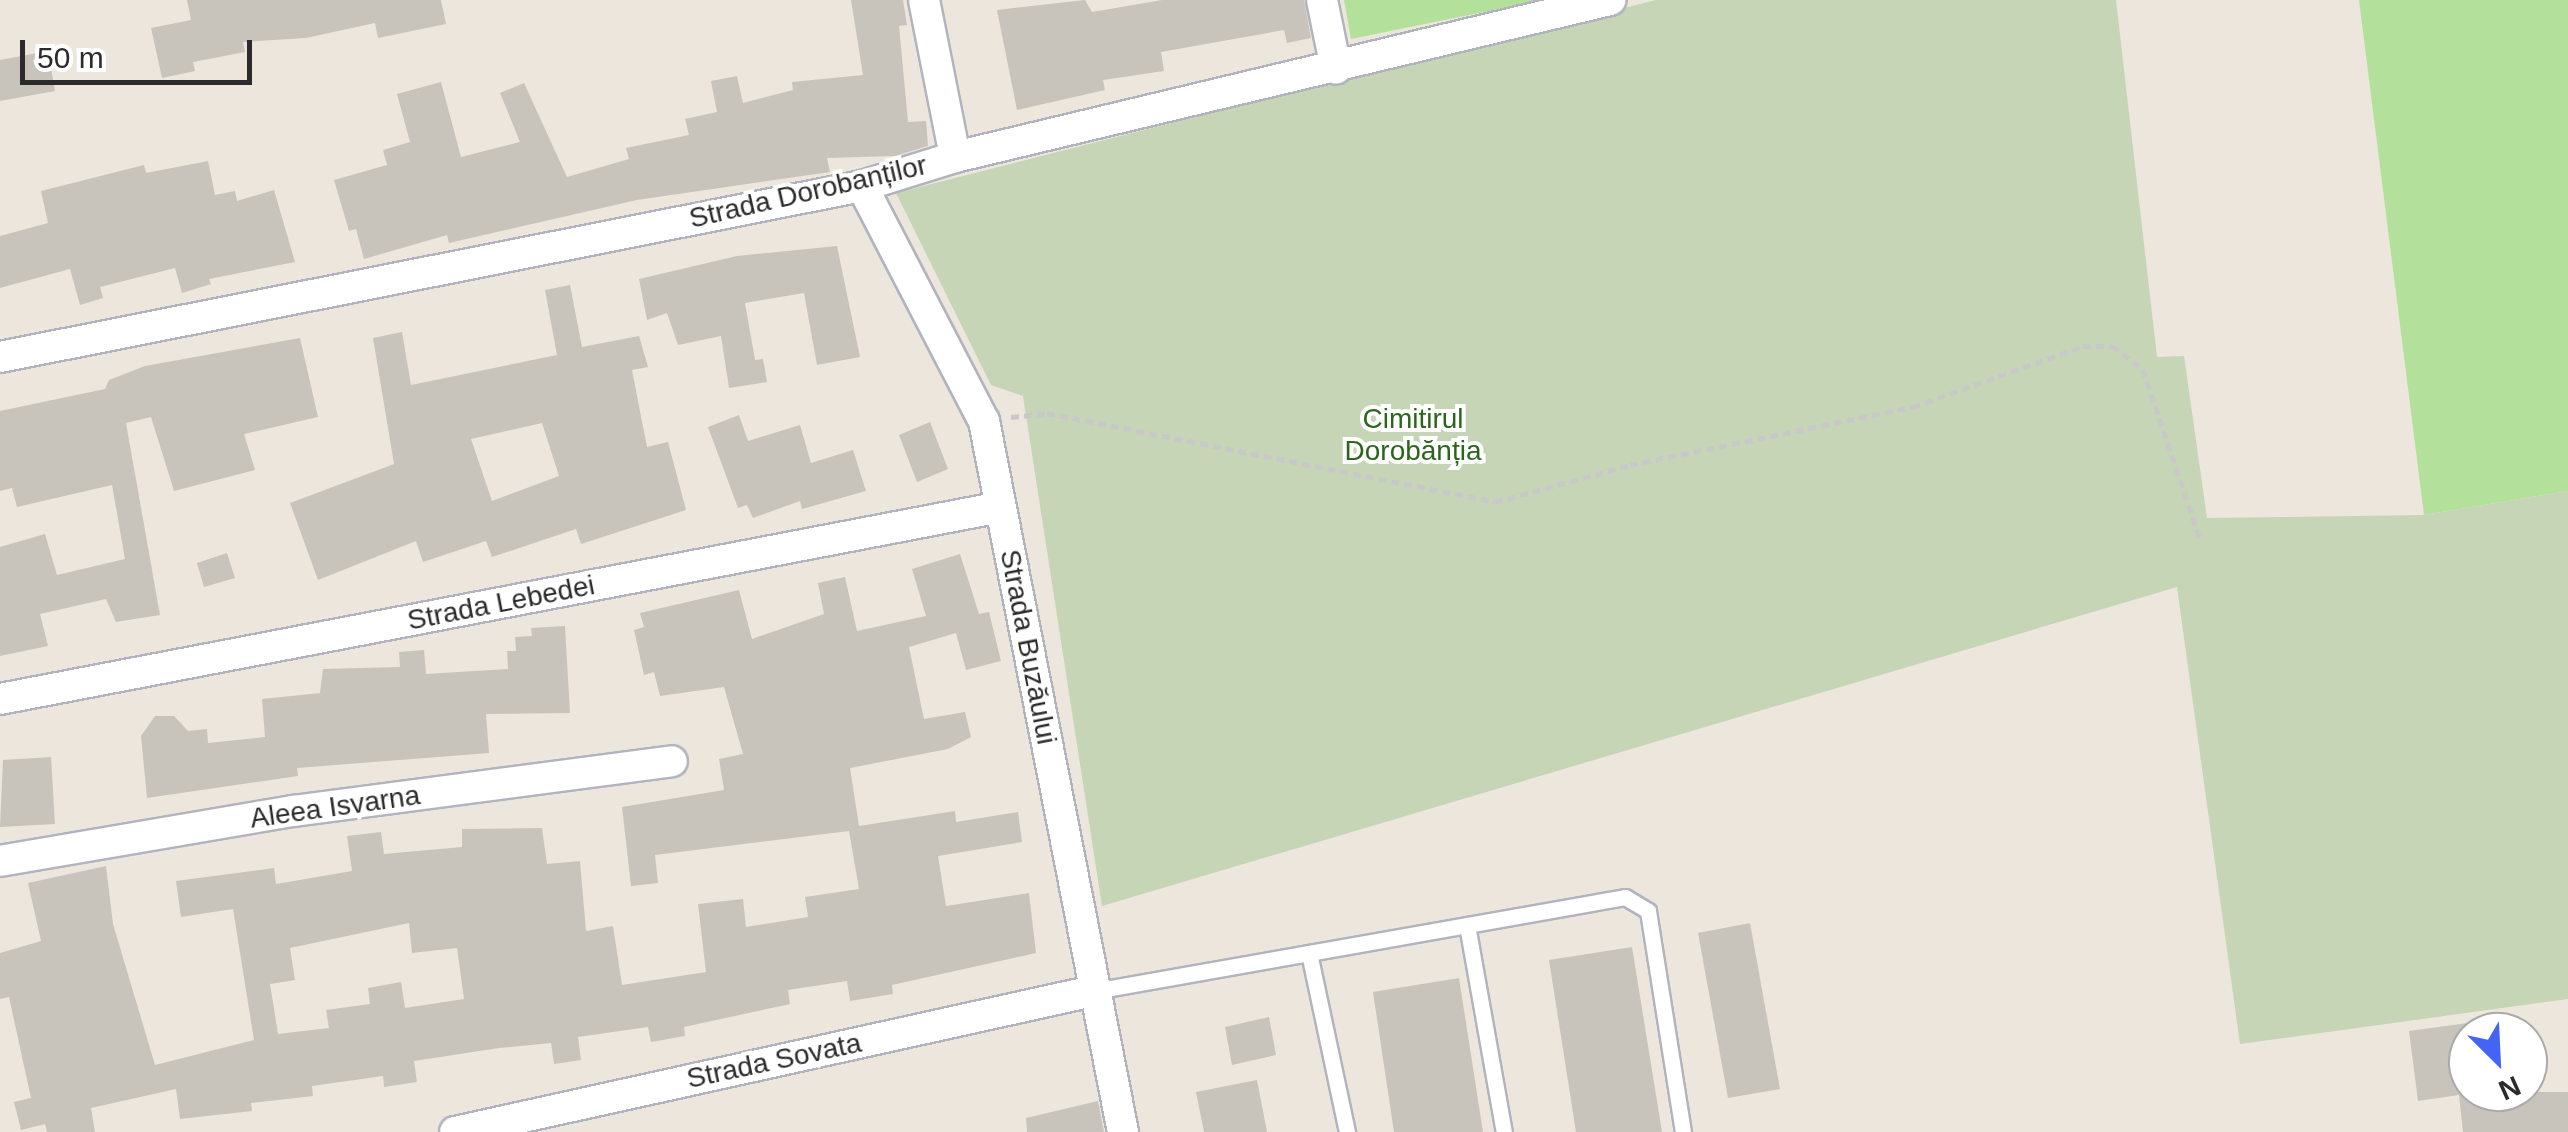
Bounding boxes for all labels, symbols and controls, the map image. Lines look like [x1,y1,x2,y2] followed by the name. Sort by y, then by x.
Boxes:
[25,20,258,82] scale bar
[37,41,104,74] text: 50 m
[686,148,930,236] street label: Strada Dorobanților
[1345,402,1481,468] park label: Cimitirul Dorobănția
[993,547,1063,747] street label: Strada Buzăului
[405,568,597,638] street label: Strada Lebedei
[248,778,422,836] street label: Aleea Isvarna
[2448,1012,2548,1112] north arrow
[684,1026,864,1096] street label: Strada Sovata
[2494,1070,2525,1106] text: N

